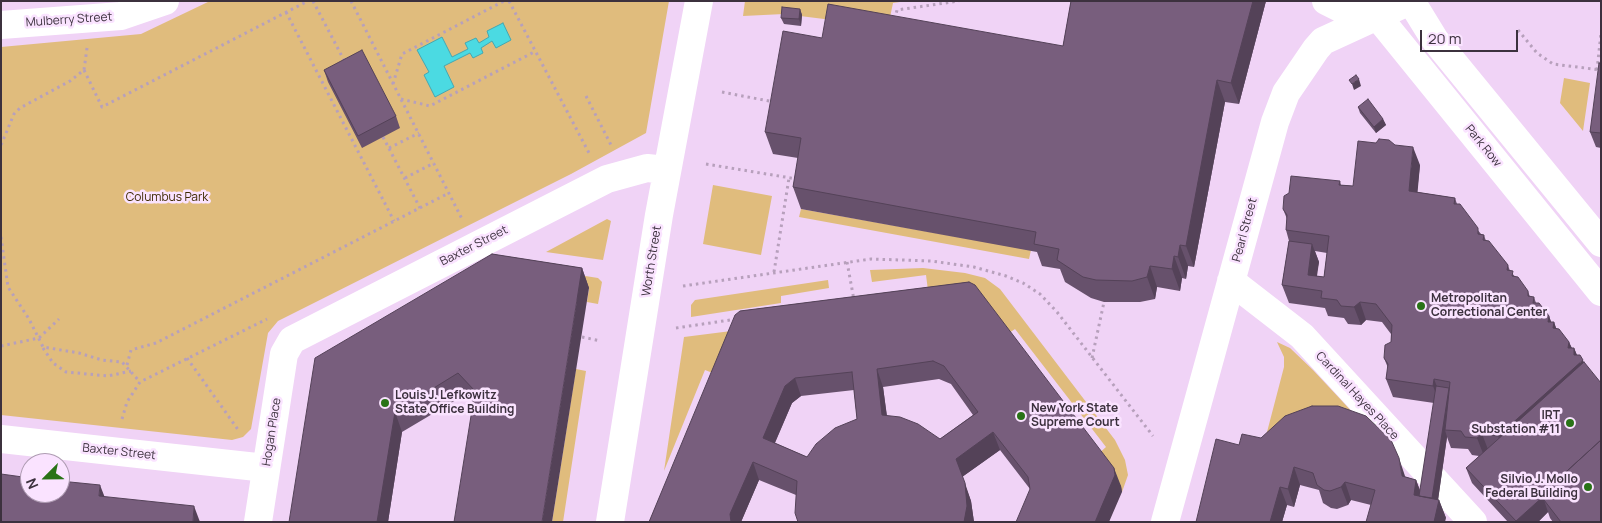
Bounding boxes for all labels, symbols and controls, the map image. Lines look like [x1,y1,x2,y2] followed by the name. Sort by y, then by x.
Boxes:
[25,10,113,30] street label: Mulberry Street
[1422,20,1520,52] scale bar
[1428,28,1461,49] text: 20 m
[1462,122,1504,170] street label: Park Row
[126,191,208,205] park label: Columbus Park
[1230,196,1260,264] street label: Pearl Street
[438,223,510,269] street label: Baxter Street
[639,225,665,297] street label: Worth Street
[1431,292,1547,320] place label: Metropolitan Correctional Center
[1415,300,1427,312] marker: Metropolitan Correctional Center
[1313,349,1401,443] street label: Cardinal Hayes Place
[395,389,514,417] place label: Louis J. Lefkowitz State Office Building
[260,397,284,467] street label: Hogan Place
[379,397,391,409] marker: Louis J. Lefkowitz State Office Building
[1031,402,1120,430] place label: New York State Supreme Court
[1471,409,1560,437] place label: IRT Substation #11
[1015,410,1027,422] marker: New York State Supreme Court
[1564,417,1576,429] marker: IRT Substation #11
[82,441,156,463] street label: Baxter Street
[20,453,70,503] north arrow
[1485,473,1578,501] place label: Silvio J. Mollo Federal Building
[21,475,42,492] text: N
[1582,481,1594,493] marker: Silvio J. Mollo Federal Building

